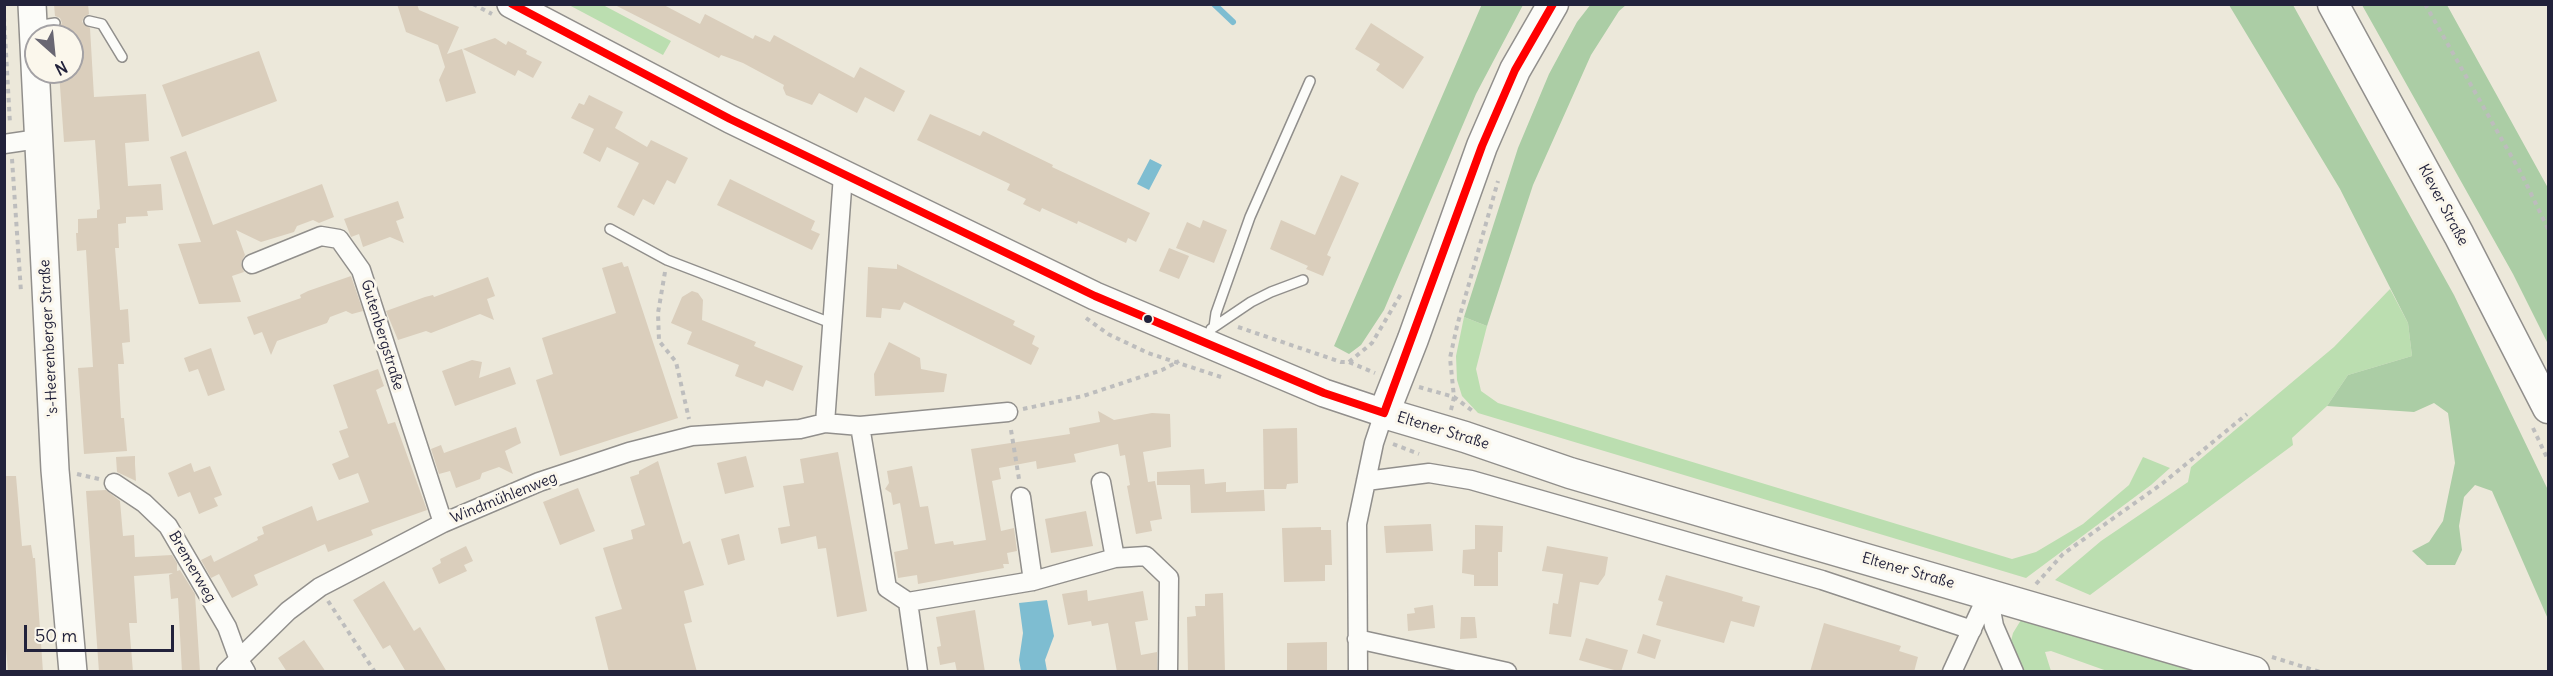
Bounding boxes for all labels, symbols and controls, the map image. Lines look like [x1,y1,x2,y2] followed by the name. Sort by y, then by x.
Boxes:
[24,24,84,84] north arrow
[52,57,71,80] text: N
[2414,161,2472,249] street label: Klever Straße
[36,259,62,417] street label: 's-Heerenberger Straße
[357,278,407,392] street label: Gutenbergstraße
[1142,313,1154,325] unlabelled marker
[1395,408,1491,454] street label: Eltener Straße
[448,468,560,528] street label: Windmühlenweg
[164,528,220,606] street label: Bremerweg
[1860,549,1956,593] street label: Eltener Straße
[27,613,177,651] scale bar
[35,624,77,647] text: 50 m

